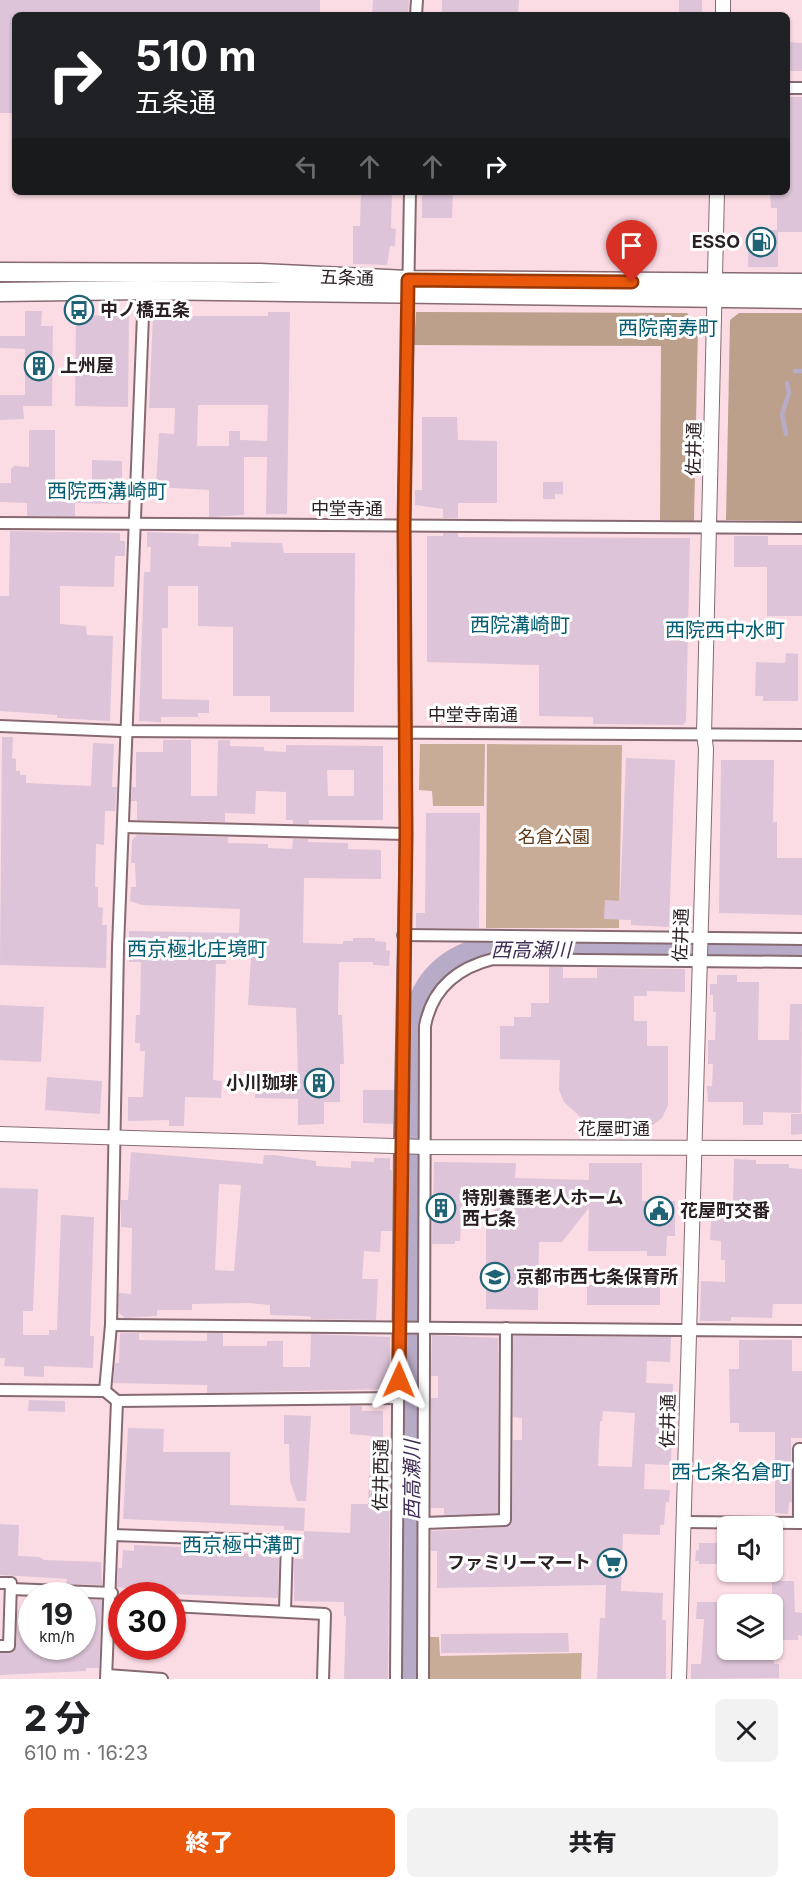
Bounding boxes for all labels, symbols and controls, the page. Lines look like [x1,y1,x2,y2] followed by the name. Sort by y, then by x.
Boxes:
[135,30,257,81] text: 510 m
[36,36,114,114] icon: right
[135,86,216,119] text: 五条通
[290,150,323,183] icon: left
[353,150,386,183] icon: ahead
[416,150,449,183] icon: ahead
[479,150,512,183] icon: right
[606,220,657,282] pin
[745,226,777,258] fuel station icon: ESSO
[615,229,648,262] icon: arrive
[692,231,740,252] place label: ESSO
[320,266,374,289] street label: 五条通
[63,294,95,326] bus stop icon: 中ノ橋五条
[100,299,190,320] place label: 中ノ橋五条
[618,316,718,340] district label: 西院南寿町
[23,350,55,382] building icon: 上州屋
[60,355,114,376] place label: 上州屋
[683,422,704,476] street label: 佐井通
[47,479,167,503] district label: 西院西溝崎町
[311,498,383,519] street label: 中堂寺通
[470,613,570,637] district label: 西院溝崎町
[665,618,785,642] district label: 西院西中水町
[428,704,518,725] street label: 中堂寺南通
[518,826,590,847] park label: 名倉公園
[669,908,692,962] street label: 佐井通
[127,937,267,961] district label: 西京極北庄境町
[491,938,573,962] water label: 西高瀬川
[303,1067,335,1099] building icon: 小川珈琲
[226,1072,298,1093] place label: 小川珈琲
[578,1118,650,1139] street label: 花屋町通
[462,1187,623,1229] place label: 特別養護老人ホーム 西七条
[425,1192,457,1224] building icon: 特別養護老人ホーム 西七条
[643,1195,675,1227] public building icon: 花屋町交番
[680,1200,770,1221] place label: 花屋町交番
[479,1261,511,1293] school or university icon: 京都市西七条保育所
[516,1266,678,1287] place label: 京都市西七条保育所
[367,1348,431,1412] position arrow
[657,1394,678,1448] street label: 佐井通
[400,1438,424,1520] water label: 西高瀬川
[369,1439,392,1511] street label: 佐井西通
[671,1460,791,1484] district label: 西七条名倉町
[717,1516,783,1660] map controls
[717,1516,783,1582] button: sound
[182,1533,302,1557] district label: 西京極中溝町
[596,1547,628,1579] supermarket icon: ファミリーマート
[447,1552,591,1573] place label: ファミリーマート
[108,1582,186,1660] speed limit sign: 30
[717,1594,783,1660] button: layers
[41,1596,73,1632] text: 19
[39,1627,75,1646] text: km/h
[24,1696,91,1740] text: 2 分
[715,1699,778,1762] button: close
[24,1741,148,1765] text: 610 m · 16:23
[24,1808,395,1877] button: 終了
[407,1808,778,1877] button: 共有

